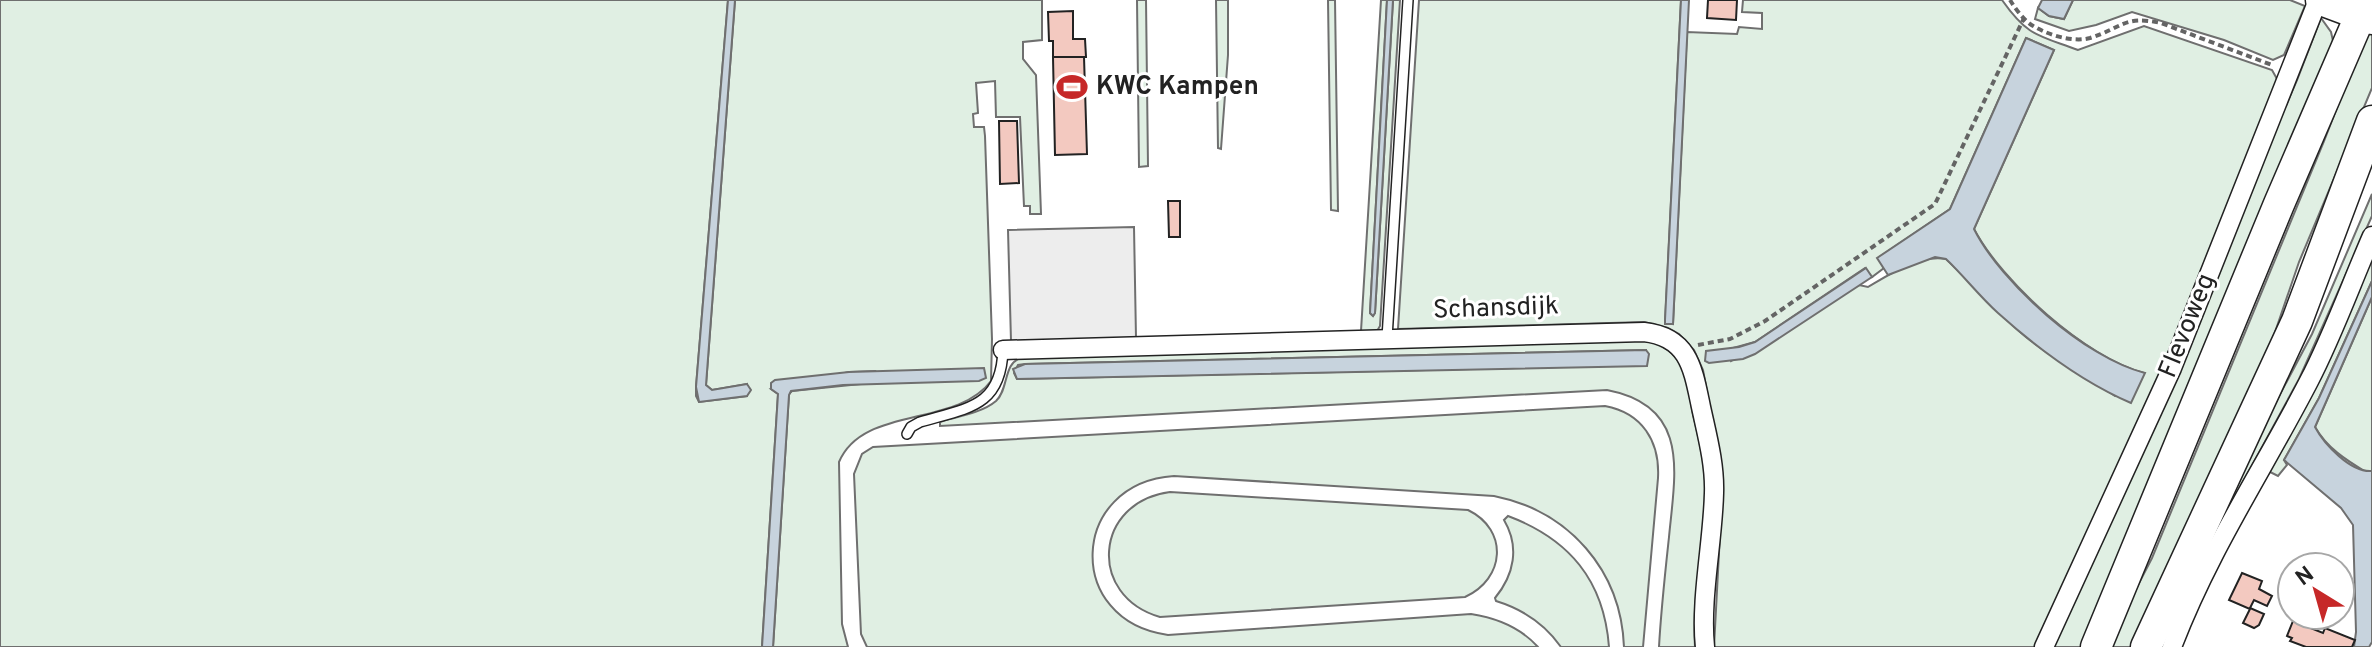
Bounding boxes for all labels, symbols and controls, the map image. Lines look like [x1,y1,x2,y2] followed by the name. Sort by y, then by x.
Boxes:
[1055,70,1089,104] sports icon: KWC Kampen
[1096,71,1259,104] place label: KWC Kampen
[2152,269,2224,383] street label: Flevoweg
[1433,290,1559,328] street label: Schansdijk
[2276,551,2356,631] north arrow
[2291,561,2320,593] text: N

